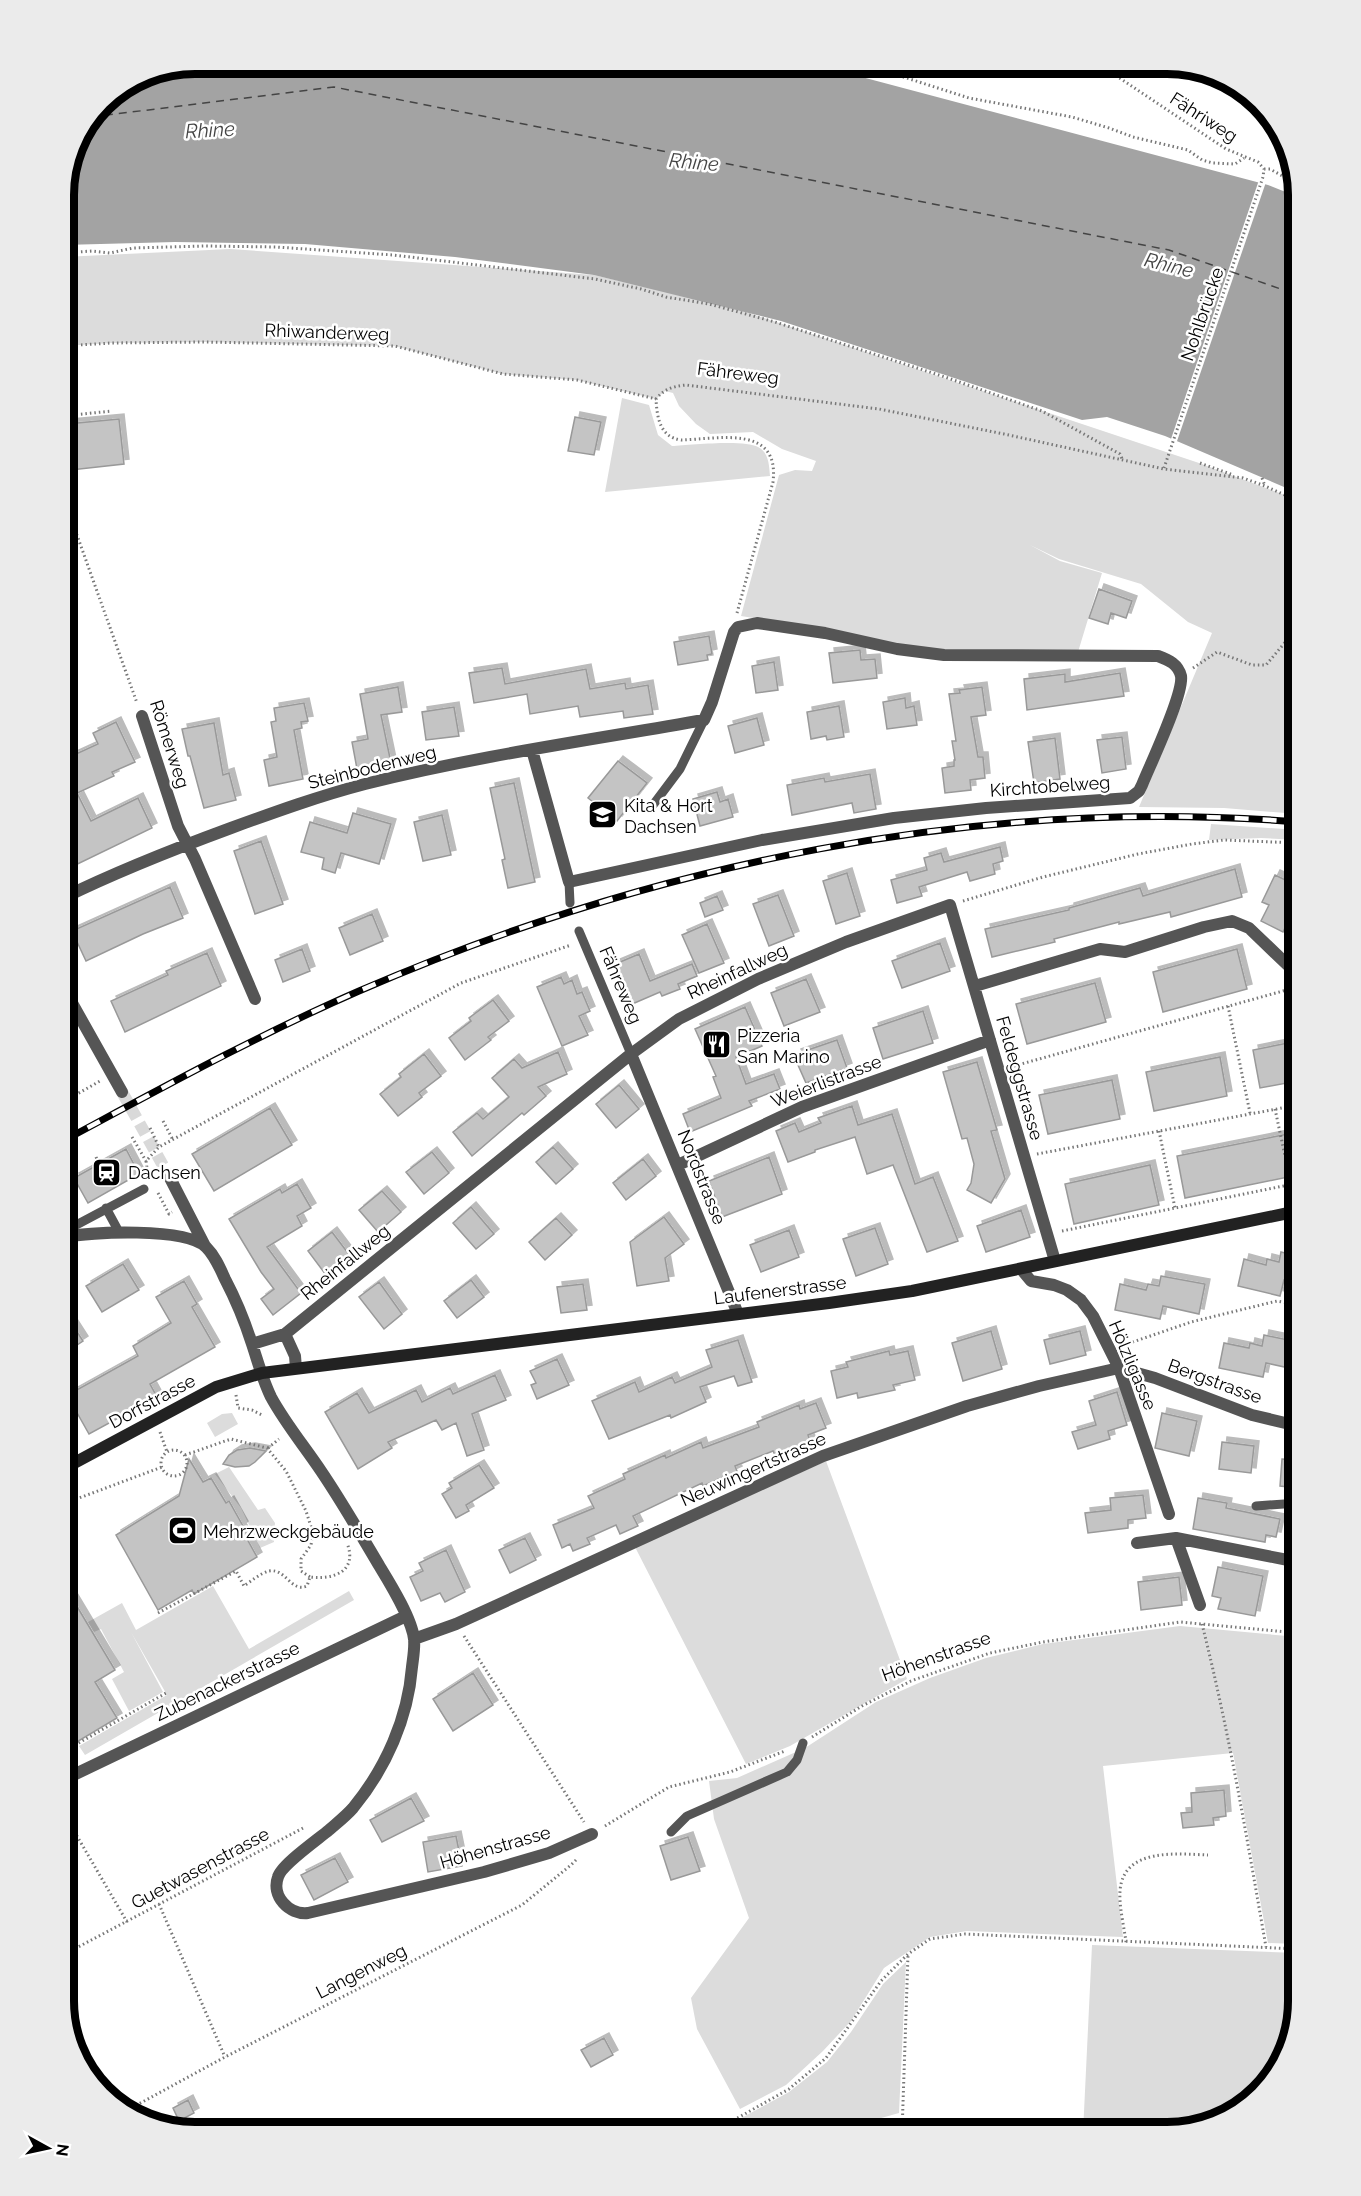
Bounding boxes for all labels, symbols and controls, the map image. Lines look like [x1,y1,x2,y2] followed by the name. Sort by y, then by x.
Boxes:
[1166,88,1242,146] street label: Fähriweg
[185,117,236,143] water label: Rhine
[668,148,720,176] water label: Rhine
[1142,247,1196,283] water label: Rhine
[1176,264,1228,363] street label: Nohlbrücke
[264,319,390,345] street label: Rhiwanderweg
[696,358,780,388] street label: Fähreweg
[146,697,194,791] street label: Römerweg
[306,741,438,793] street label: Steinbodenweg
[989,771,1111,801] street label: Kirchtobelweg
[624,795,713,837] place label: Kita & Hort Dachsen
[587,799,619,831] school or university icon: Kita & Hort Dachsen
[683,939,791,1003] street label: Rheinfallweg
[595,943,647,1027] street label: Fähreweg
[992,1013,1048,1143] street label: Feldeggstrasse
[737,1025,830,1067] place label: Pizzeria San Marino
[700,1029,732,1061] restaurant icon: Pizzeria San Marino
[768,1050,885,1112] street label: Weierlistrasse
[673,1126,731,1228] street label: Nordstrasse
[91,1156,123,1188] station icon: Dachsen
[128,1162,201,1183] place label: Dachsen
[296,1220,394,1304] street label: Rheinfallweg
[713,1271,848,1309] street label: Laufenerstrasse
[1105,1317,1161,1413] street label: Hölzligasse
[1165,1354,1265,1408] street label: Bergstrasse
[105,1369,199,1432] street label: Dorfstrasse
[677,1427,829,1510] street label: Neuwingertstrasse
[166,1515,198,1547] sports icon: Mehrzweckgebäude
[203,1521,374,1542] place label: Mehrzweckgebäude
[879,1626,994,1685] street label: Höhenstrasse
[151,1637,303,1725] street label: Zubenackerstrasse
[437,1821,553,1873] street label: Höhenstrasse
[128,1823,273,1913] street label: Guetwasenstrasse
[312,1939,410,2003] street label: Langenweg
[18,2118,78,2178] north arrow
[52,2143,73,2157] text: N

